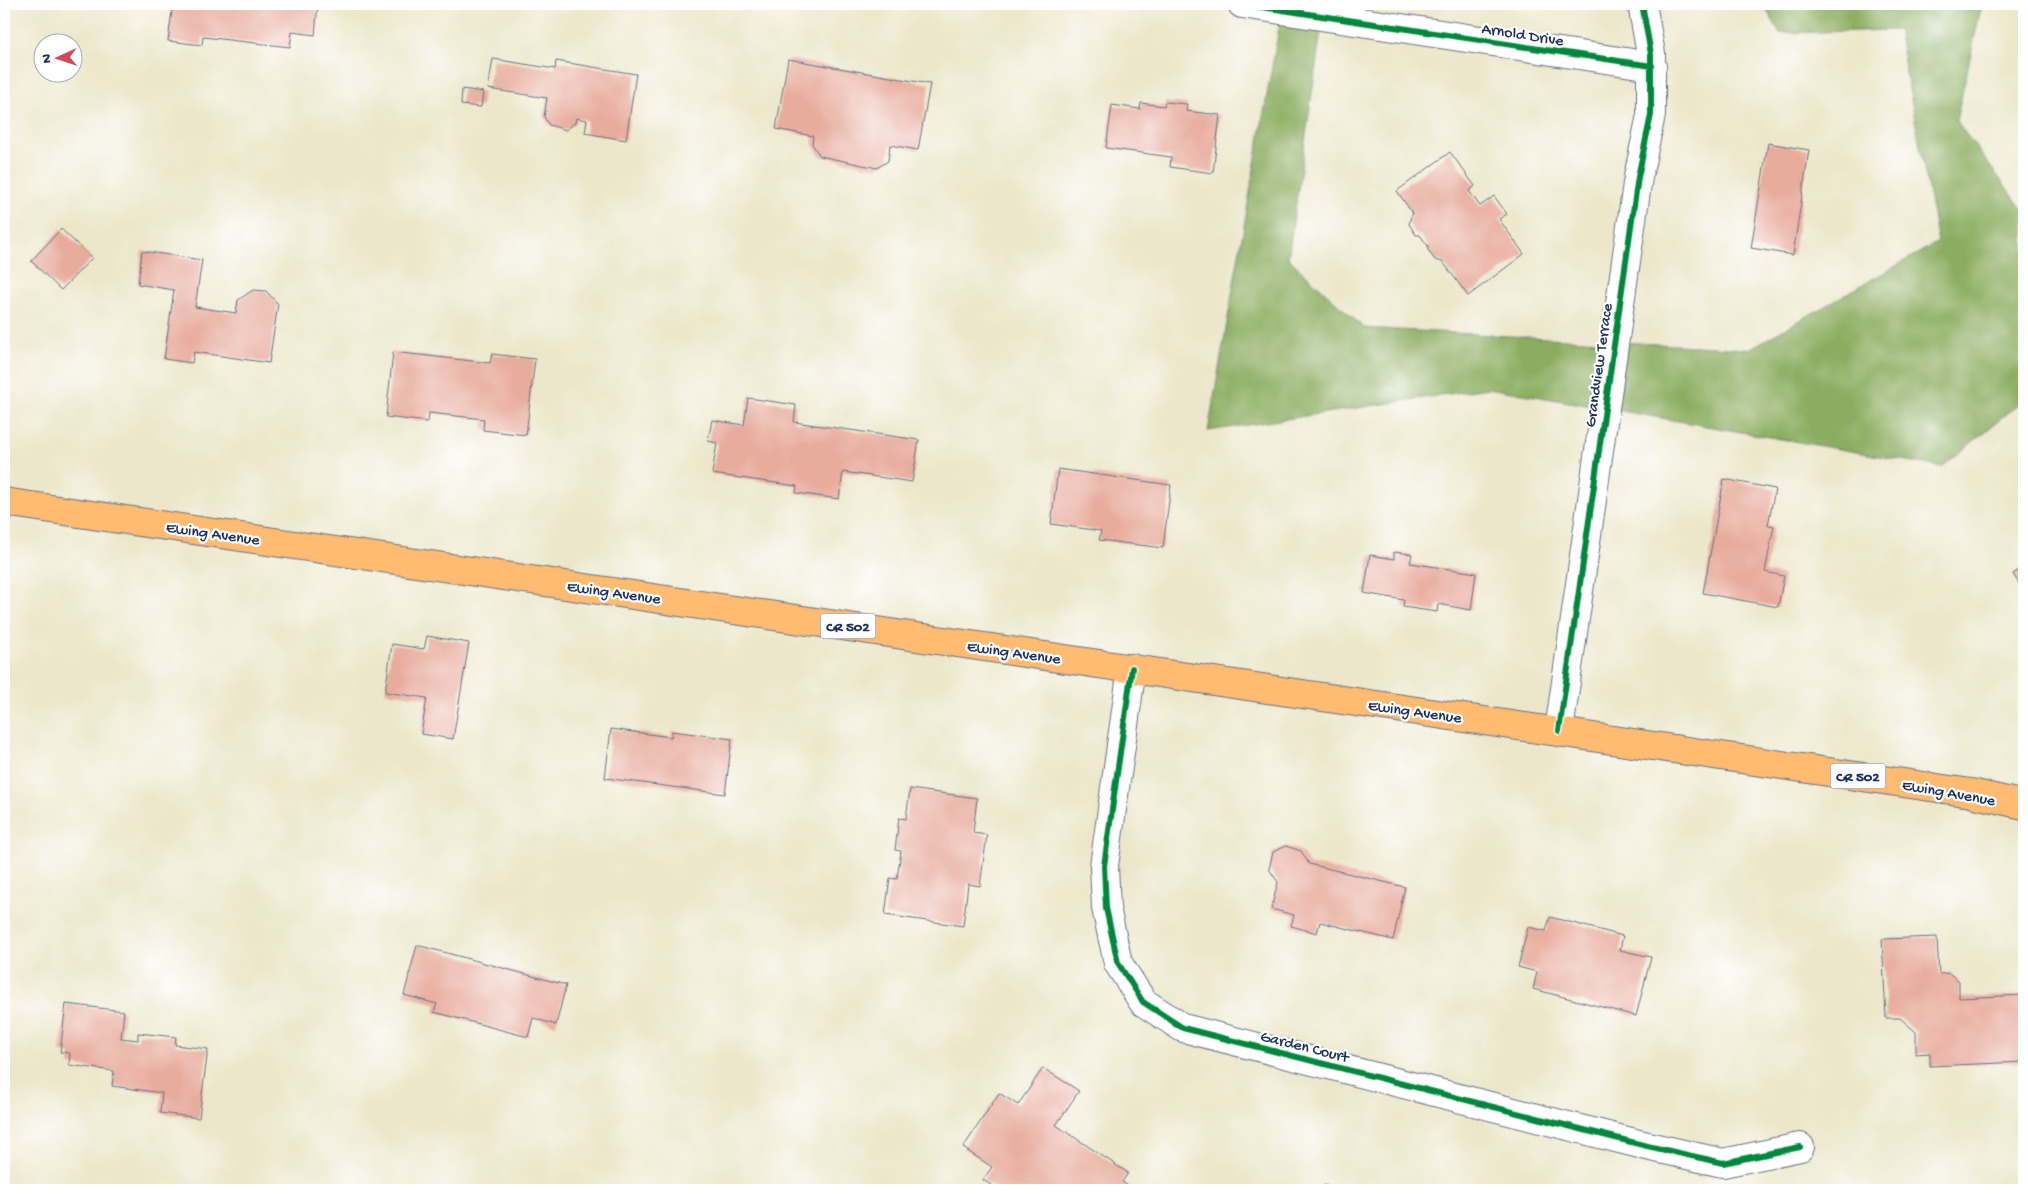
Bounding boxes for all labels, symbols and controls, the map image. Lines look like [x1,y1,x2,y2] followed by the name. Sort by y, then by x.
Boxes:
[1480,21,1565,52] street label: Arnold Drive
[32,32,82,82] north arrow
[39,54,56,64] text: N
[1582,302,1619,429] street label: Grandview Terrace
[164,519,261,552] street label: Ewing Avenue
[565,578,662,611] street label: Ewing Avenue
[820,614,876,638] road number: CR 502
[965,638,1062,671] street label: Ewing Avenue
[1366,697,1463,730] street label: Ewing Avenue
[1830,764,1886,788] road number: CR 502
[1900,777,1997,812] street label: Ewing Avenue
[1258,1028,1352,1069] street label: Garden Court

